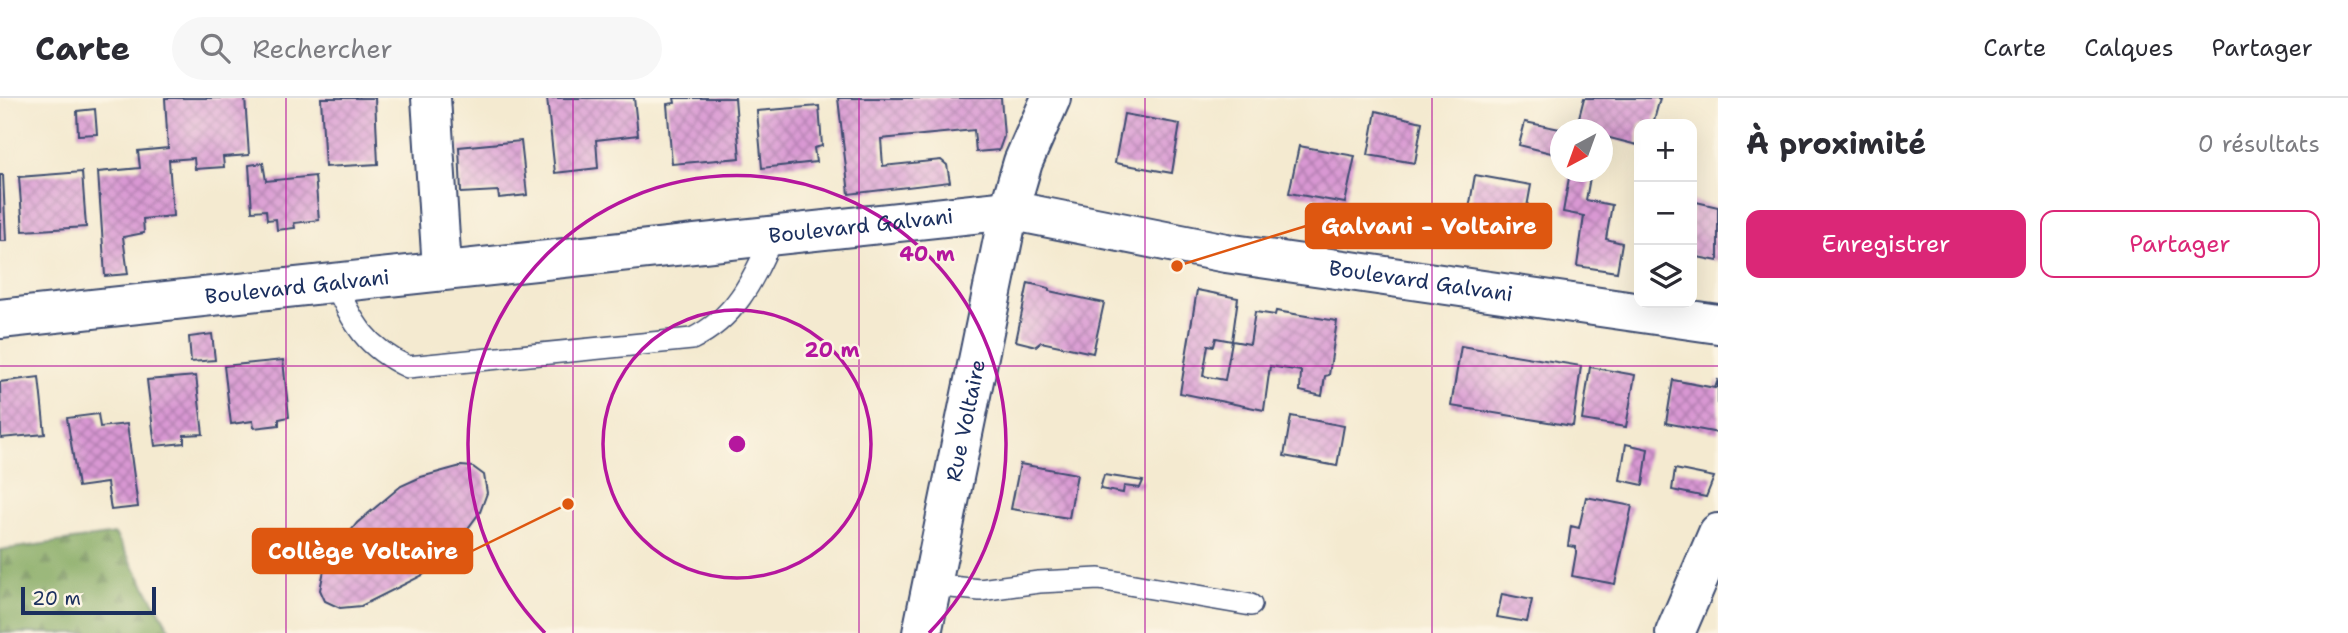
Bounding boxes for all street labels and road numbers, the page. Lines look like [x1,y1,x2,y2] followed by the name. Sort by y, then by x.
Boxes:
[767,202,955,250] street label: Boulevard Galvani
[1327,254,1515,308] street label: Boulevard Galvani
[204,263,391,311] street label: Boulevard Galvani
[939,357,992,484] street label: Rue Voltaire

